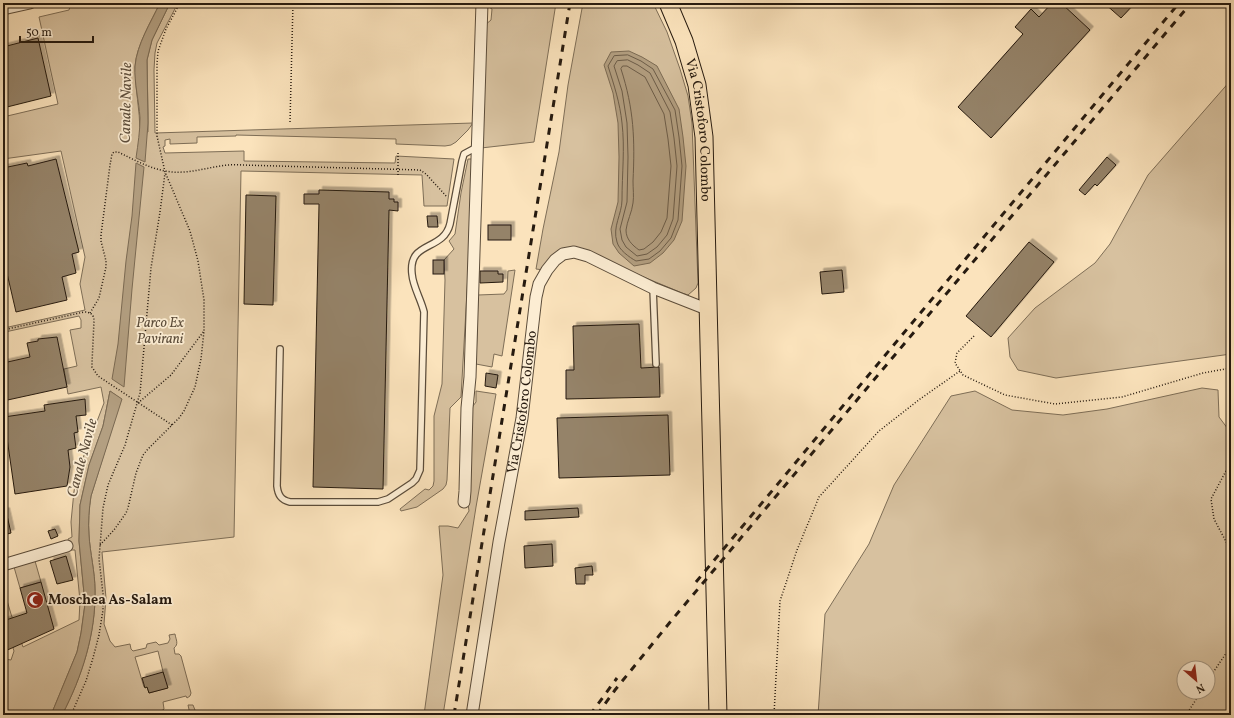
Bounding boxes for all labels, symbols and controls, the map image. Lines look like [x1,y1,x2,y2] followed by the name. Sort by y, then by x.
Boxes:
[20,18,93,44] scale bar
[26,25,52,41] text: 50 m
[680,56,715,202] street label: Via Cristoforo Colombo
[116,62,138,144] water label: Canale Navile
[136,314,185,349] park label: Parco Ex Pavirani
[502,329,542,475] street label: Via Cristoforo Colombo
[62,416,104,500] water label: Canale Navile
[25,590,45,610] mosque icon: Moschea As-Salam
[48,591,173,610] place label: Moschea As-Salam
[1176,660,1216,700] north arrow
[1193,679,1207,696] text: N

